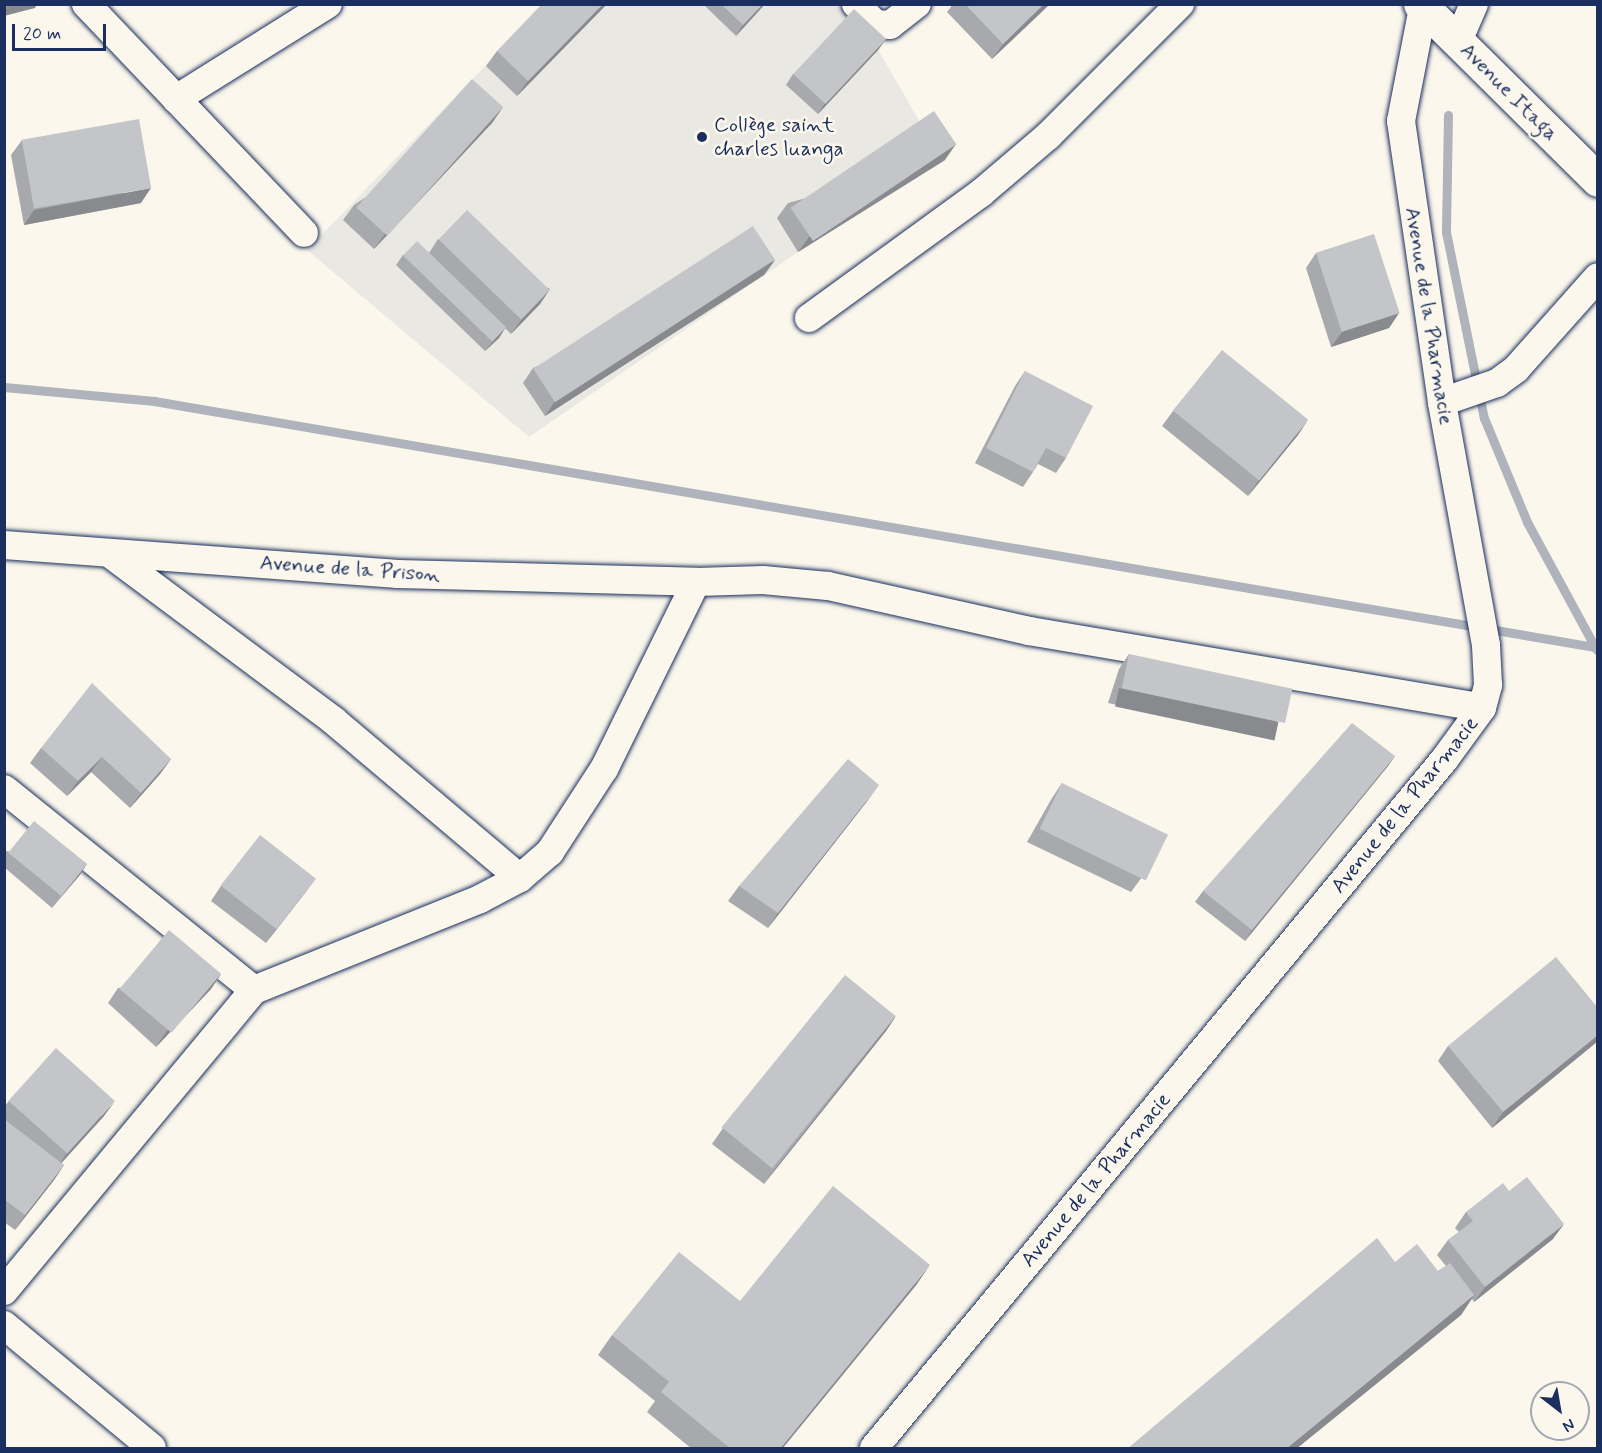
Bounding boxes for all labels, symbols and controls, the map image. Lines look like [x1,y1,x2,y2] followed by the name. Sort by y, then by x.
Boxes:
[15,12,110,50] scale bar
[23,22,61,46] text: 20 m
[1455,38,1563,146] street label: Avenue Itaga
[714,112,843,162] place label: Collège saint charles luanga
[695,130,709,144] marker: Collège saint charles luanga
[1400,208,1458,424] street label: Avenue de la Pharmacie
[263,550,437,588] street label: Avenue de la Prison
[1328,714,1482,896] street label: Avenue de la Pharmacie
[1017,1090,1175,1270] street label: Avenue de la Pharmacie
[1530,1381,1590,1441] north arrow
[1559,1413,1578,1437] text: N

